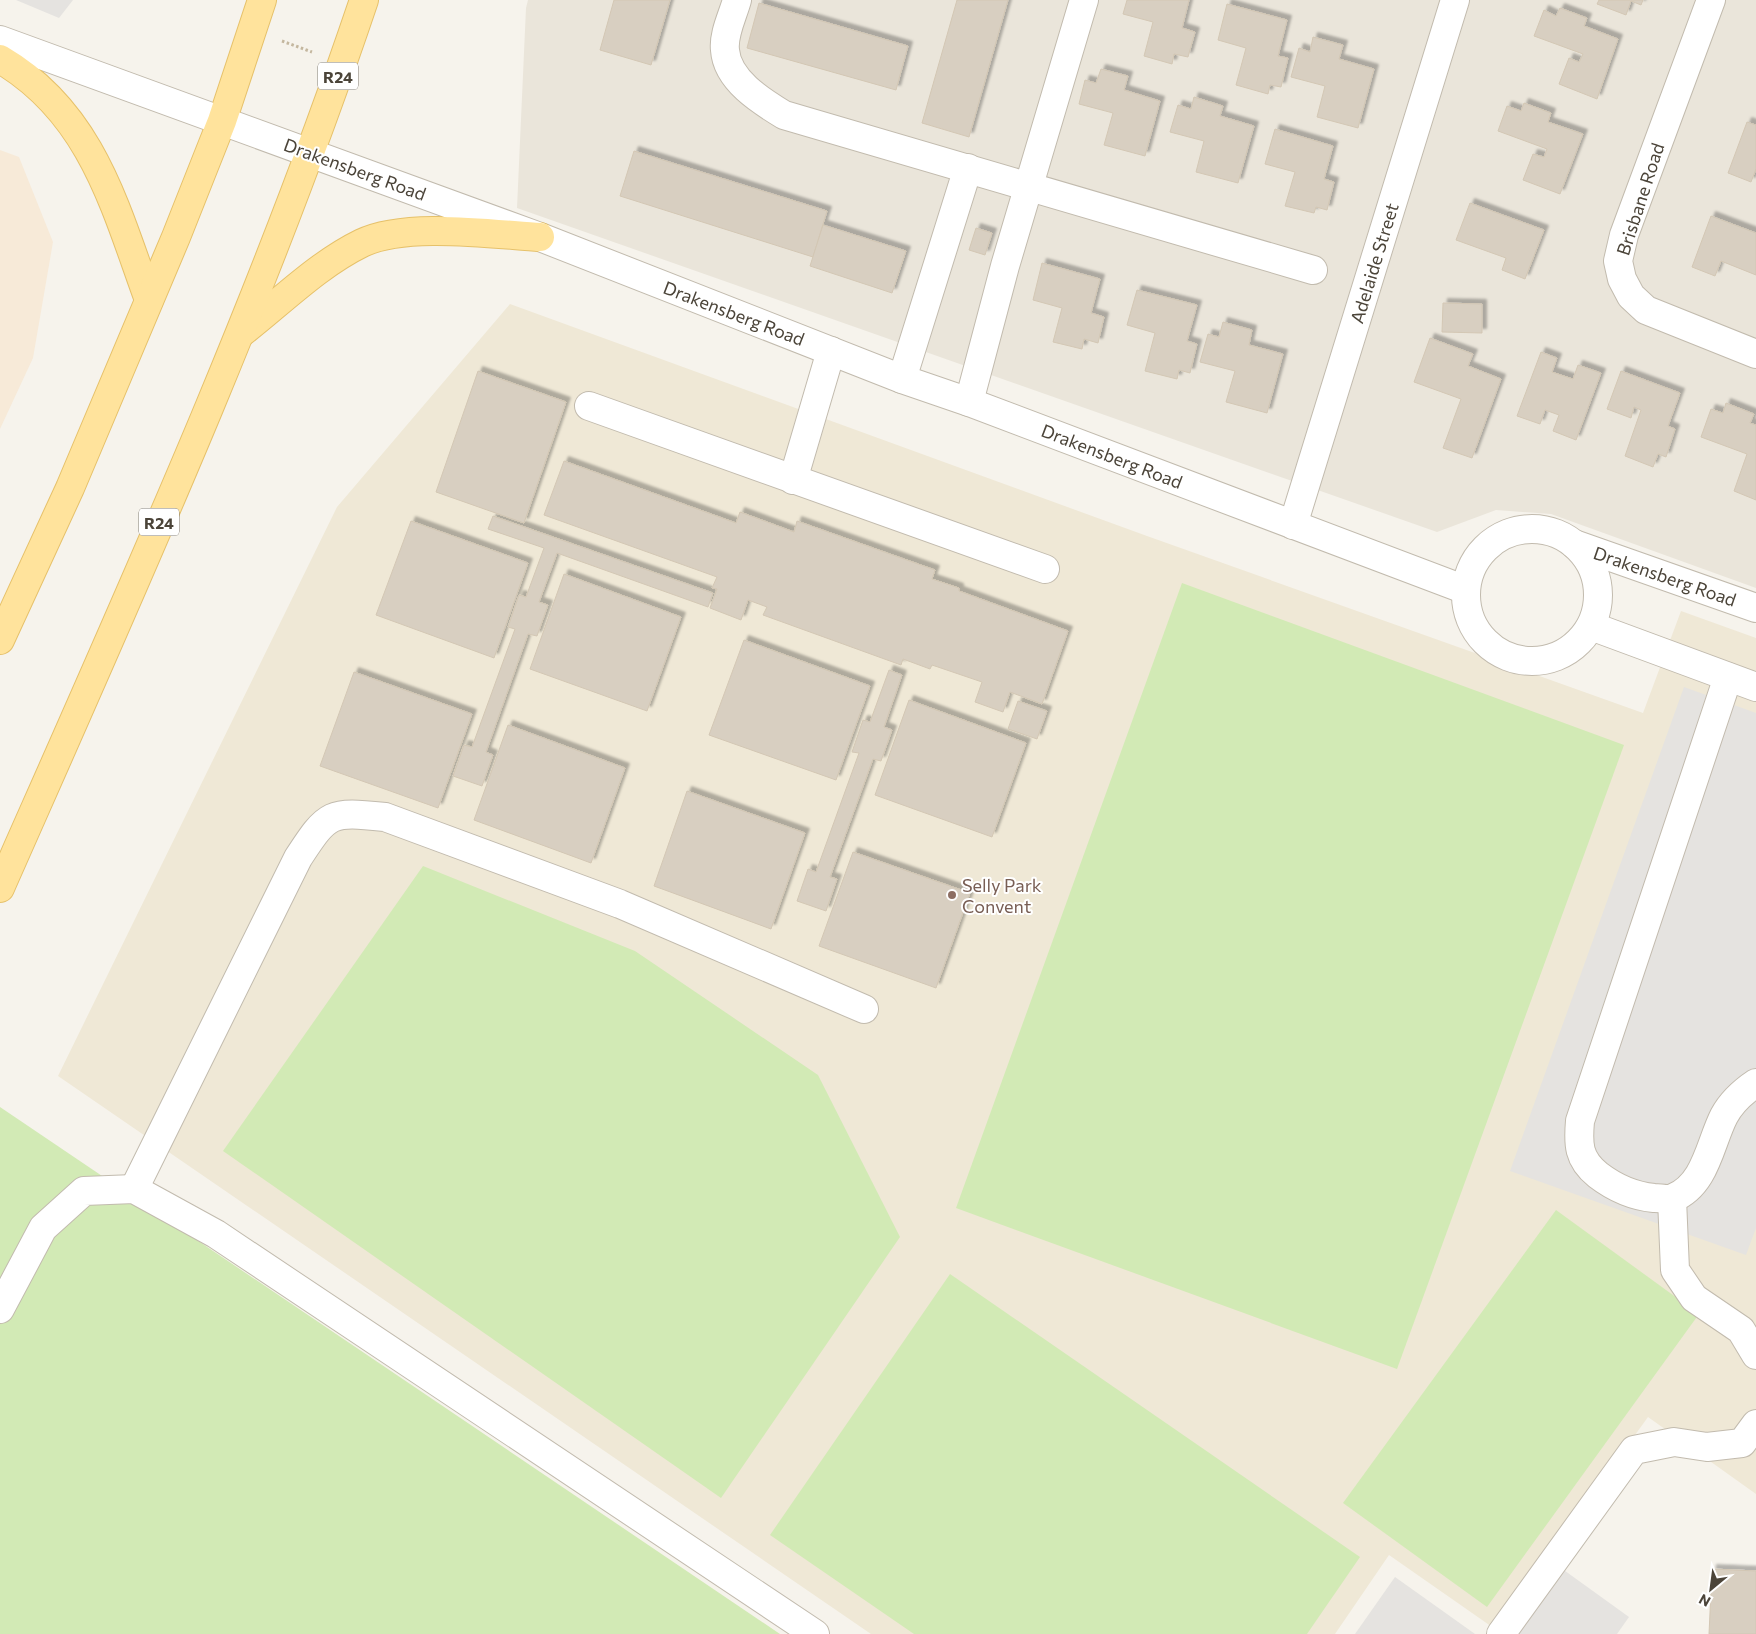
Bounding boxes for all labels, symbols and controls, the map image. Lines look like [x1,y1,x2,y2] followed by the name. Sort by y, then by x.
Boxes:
[318,62,358,90] road number: R24
[281,133,429,205] street label: Drakensberg Road
[1611,140,1669,258] street label: Brisbane Road
[1345,200,1403,326] street label: Adelaide Street
[660,276,808,350] street label: Drakensberg Road
[1038,419,1186,493] street label: Drakensberg Road
[139,508,179,536] road number: R24
[1591,541,1739,611] street label: Drakensberg Road
[962,874,1042,917] place label: Selly Park Convent
[946,889,958,901] marker: Selly Park Convent
[1686,1564,1736,1614] north arrow
[1696,1591,1713,1611] text: N

